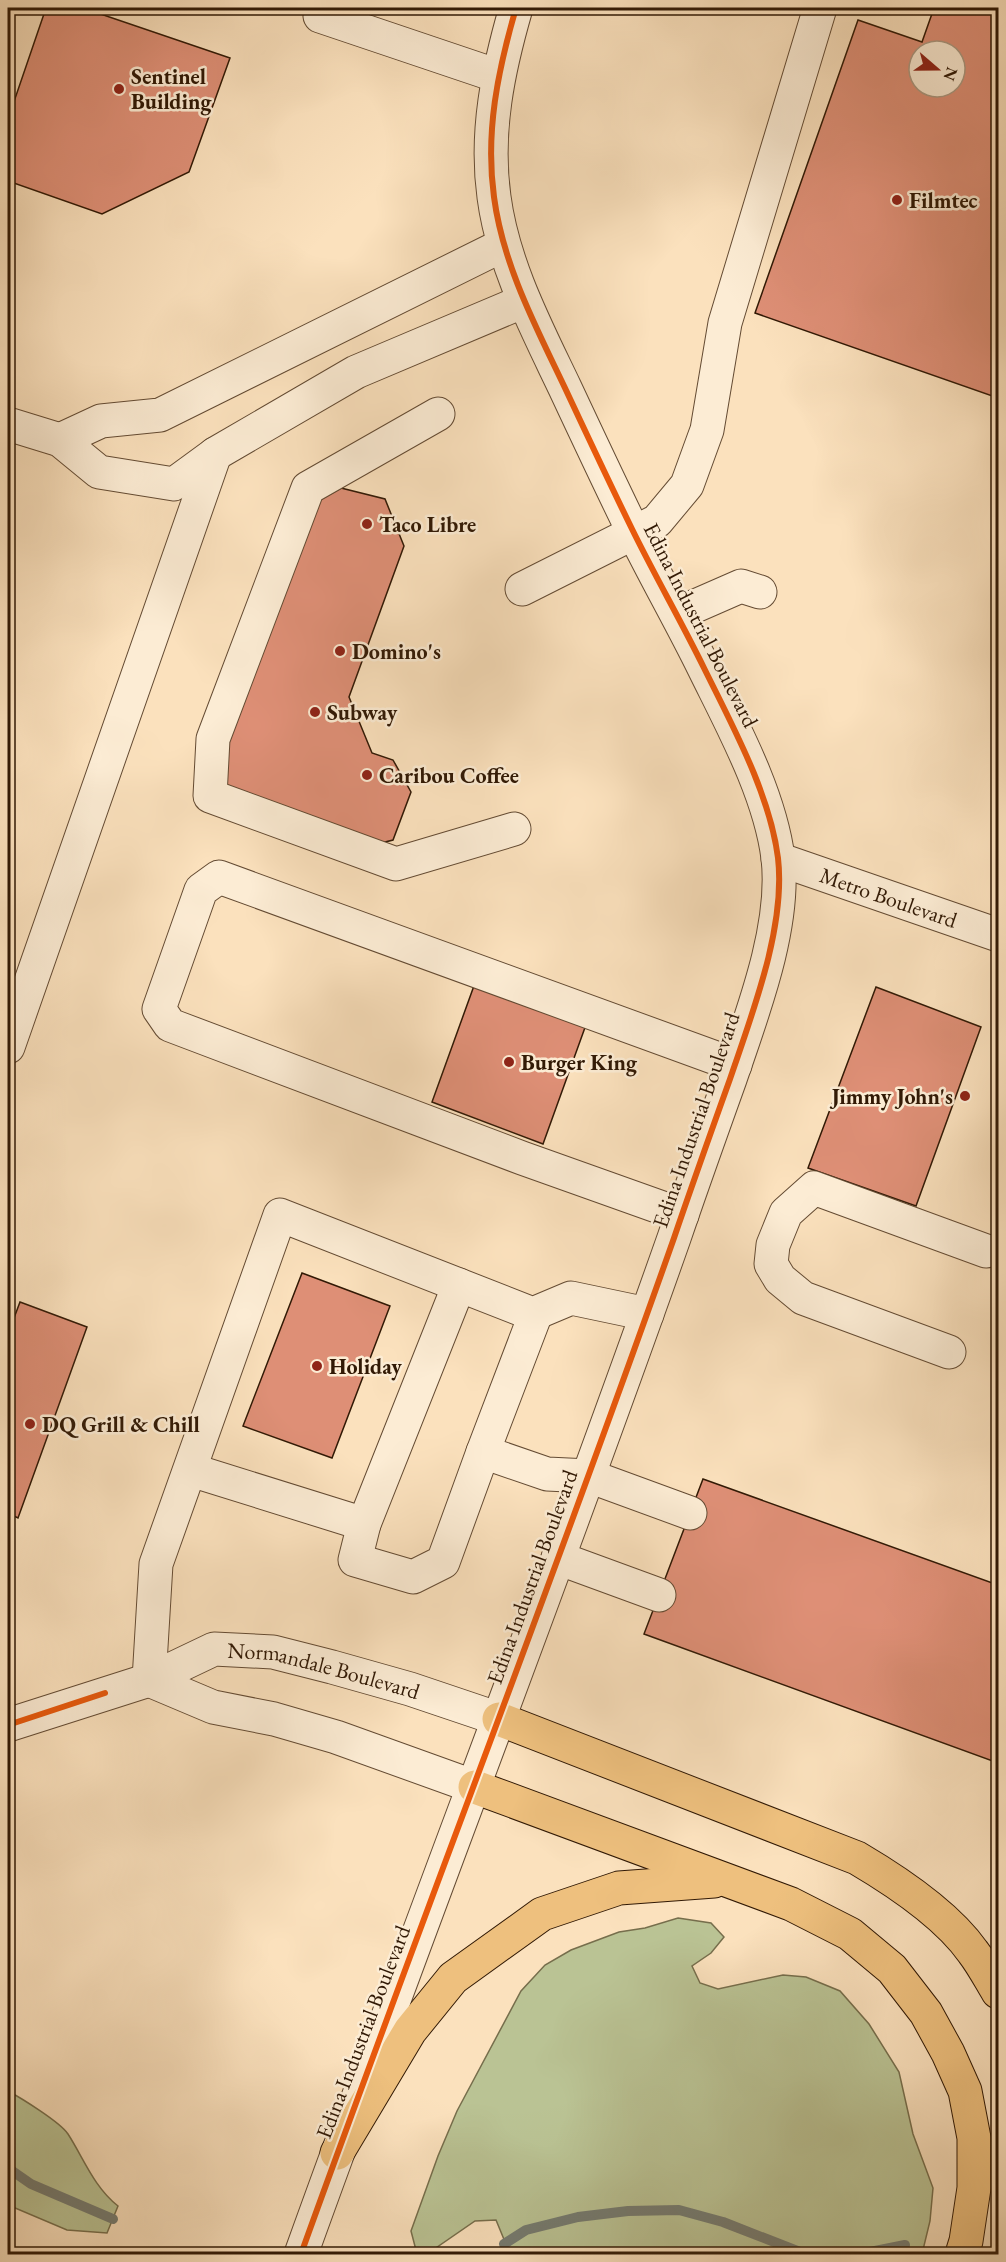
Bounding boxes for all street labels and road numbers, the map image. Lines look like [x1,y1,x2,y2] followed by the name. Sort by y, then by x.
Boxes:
[637,518,766,733] street label: Edina Industrial Boulevard
[816,860,962,935] street label: Metro Boulevard
[645,1008,747,1232] street label: Edina Industrial Boulevard
[480,1465,585,1688] street label: Edina Industrial Boulevard
[227,1635,425,1706] street label: Normandale Boulevard
[309,1920,417,2143] street label: Edina Industrial Boulevard

